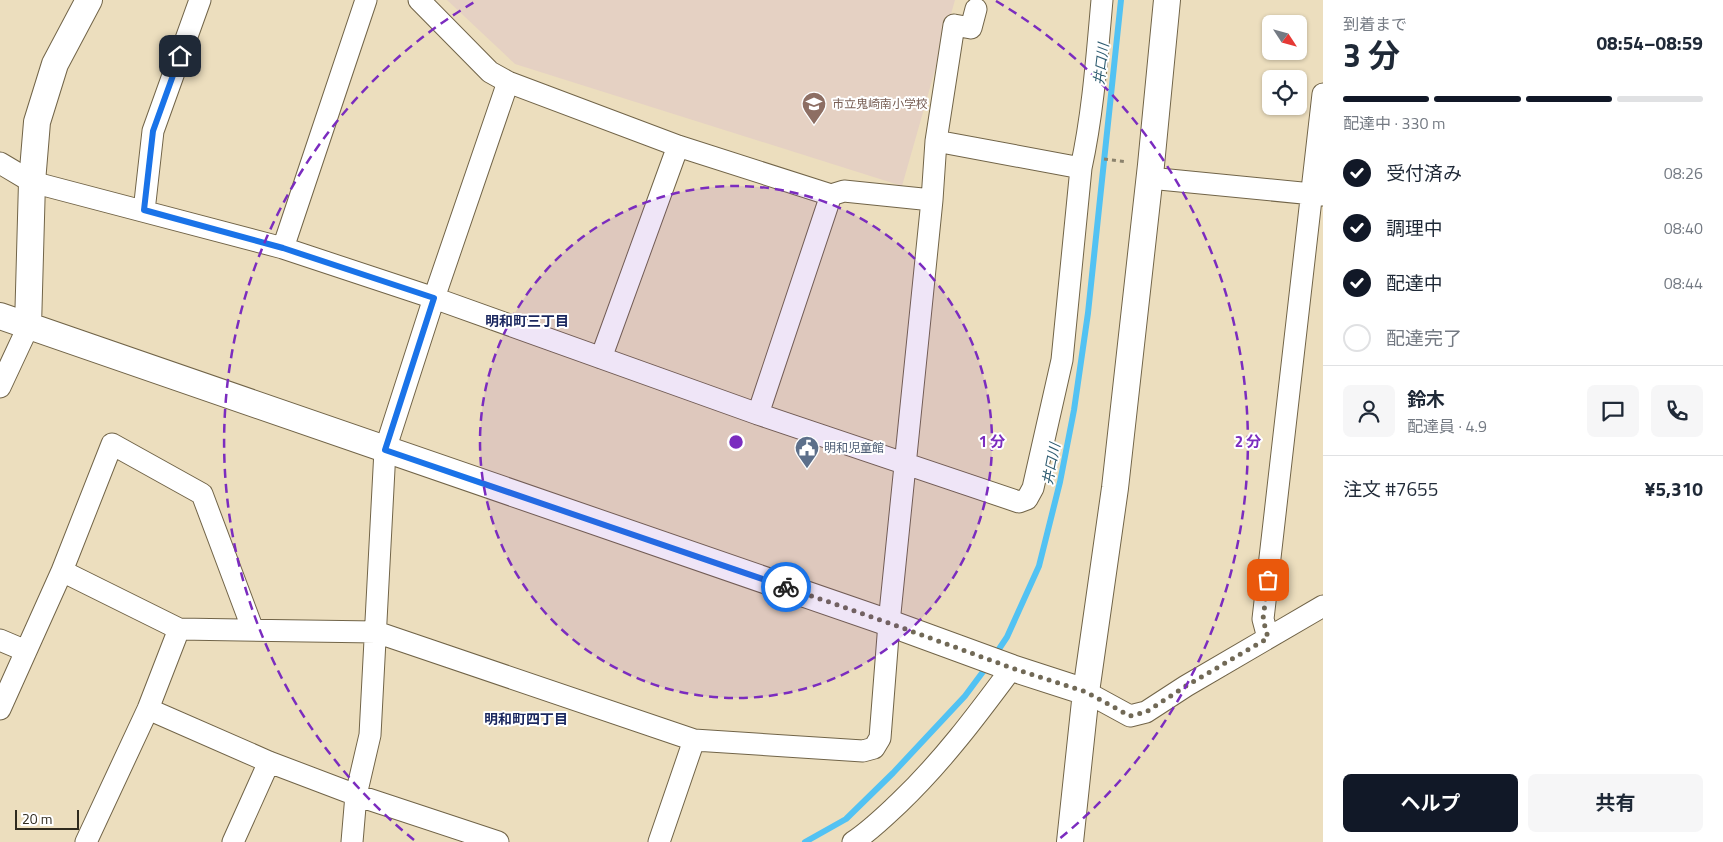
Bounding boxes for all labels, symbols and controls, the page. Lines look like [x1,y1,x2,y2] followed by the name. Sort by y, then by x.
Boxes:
[1343,12,1407,36] text: 到着まで
[1262,15,1308,60] north arrow
[1262,15,1307,115] map controls
[1596,28,1703,57] text: 08:54–08:59
[1343,31,1400,79] text: 3 分
[159,35,201,77] pin
[1088,40,1114,86] water label: 井口川
[166,42,194,70] icon: home
[1262,70,1307,115] button: locate
[801,91,827,125] school or university icon: 市立鬼崎南小学校
[832,94,928,113] place label: 市立鬼崎南小学校
[1343,111,1445,135] text: 配達中 · 330 m
[1386,158,1462,187] text: 受付済み
[1343,159,1371,187] icon: check
[1664,161,1703,185] text: 08:26
[1386,213,1443,242] text: 調理中
[1343,214,1371,242] icon: check
[1664,216,1703,240] text: 08:40
[1386,268,1443,297] text: 配達中
[1343,269,1371,297] icon: check
[1664,271,1703,295] text: 08:44
[485,310,569,331] district label: 明和町三丁目
[1386,323,1462,352] text: 配達完了
[1407,384,1445,413] text: 鈴木
[1343,385,1395,437] button: person
[1587,385,1639,437] button: chat
[1651,385,1703,437] button: phone
[1407,414,1487,438] text: 配達員 · 4.9
[979,430,1005,453] text: 1 分
[1235,430,1261,453] text: 2 分
[727,433,745,451] centre of rings
[794,435,820,469] public building icon: 明和児童館
[824,438,884,457] place label: 明和児童館
[1036,439,1065,487] water label: 井口川
[1343,474,1438,503] text: 注文 #7655
[1645,474,1703,503] text: ¥5,310
[1247,559,1289,601] pin
[761,562,811,612] courier
[1254,566,1282,594] icon: bag
[772,573,800,601] icon: bike
[484,708,568,729] district label: 明和町四丁目
[1343,774,1518,832] button: ヘルプ
[1528,774,1703,832] button: 共有
[15,807,79,830] scale bar
[22,808,52,829] text: 20 m

